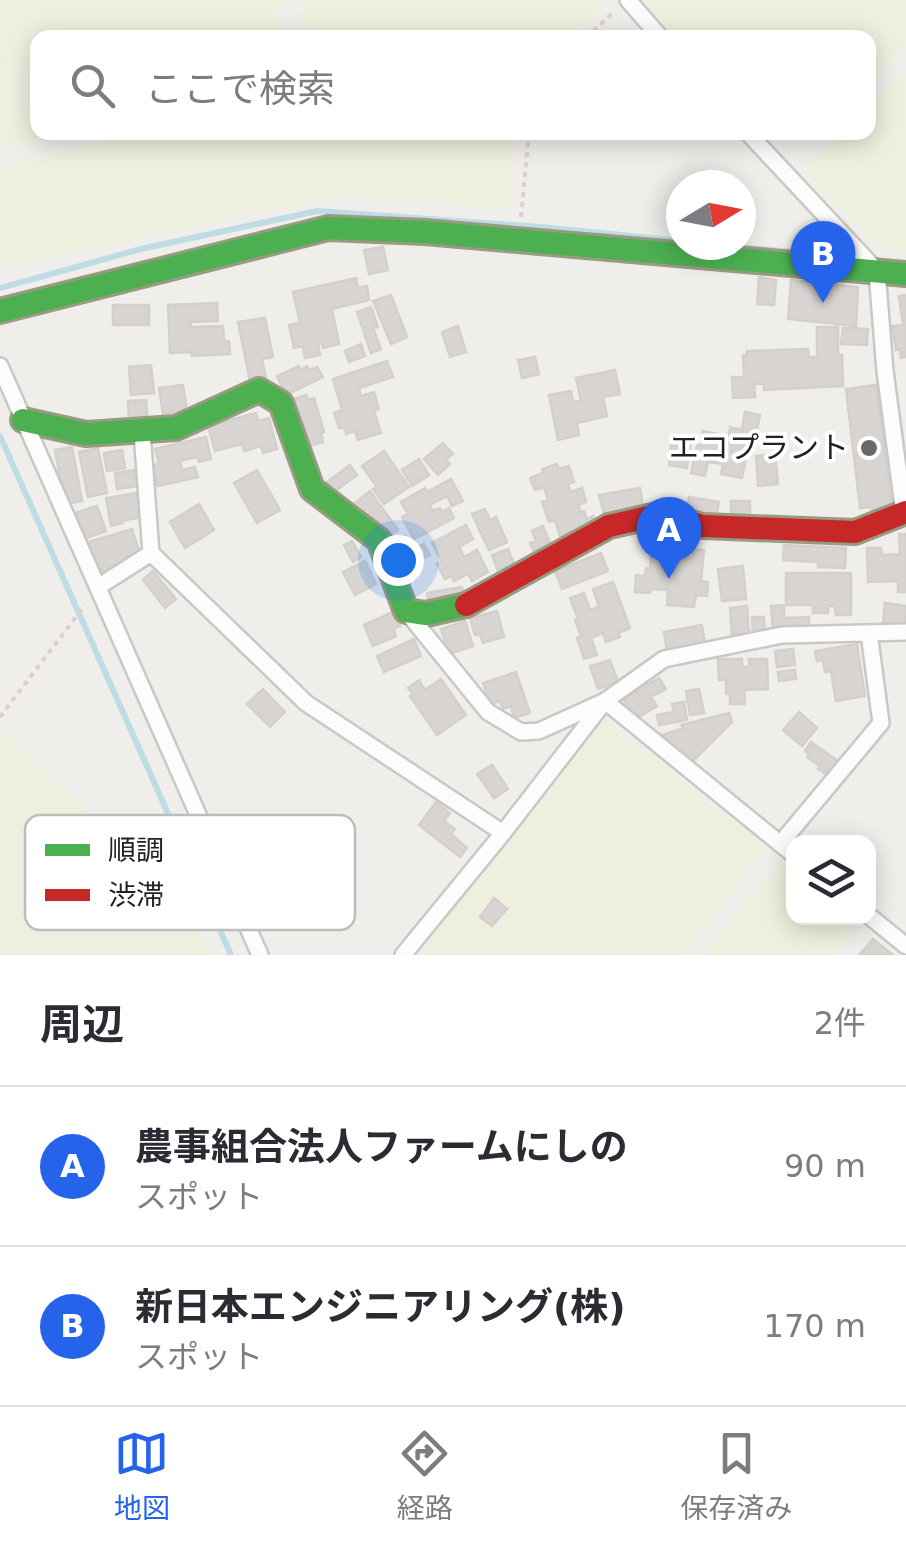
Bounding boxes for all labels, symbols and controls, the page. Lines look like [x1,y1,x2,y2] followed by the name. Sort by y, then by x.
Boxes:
[30,30,876,140] search box
[65,58,120,113] icon: search
[145,67,335,111] text: ここで検索
[666,170,756,260] north arrow
[790,220,856,303] pin: B
[669,430,849,465] place label: エコプラント
[858,437,880,459] marker: エコプラント
[636,496,702,579] pin: A
[373,535,424,586] your location
[25,815,355,930] legend
[108,834,164,867] text: 順調
[786,835,876,925] map controls
[786,835,876,925] button: layers
[108,879,164,912] text: 渋滞
[40,1000,124,1049] text: 周辺
[814,1004,866,1042] text: 2件
[135,1125,628,1169] text: 農事組合法人ファームにしの
[60,1147,85,1185] text: A
[784,1147,866,1185] text: 90 m
[135,1178,263,1216] text: スポット
[135,1285,626,1329] text: 新日本エンジニアリング(株)
[60,1307,85,1345] text: B
[764,1307,866,1345] text: 170 m
[135,1338,263,1376] text: スポット
[114,1426,170,1526] tab: 地図
[397,1426,453,1526] tab: 経路
[680,1426,792,1526] tab: 保存済み

